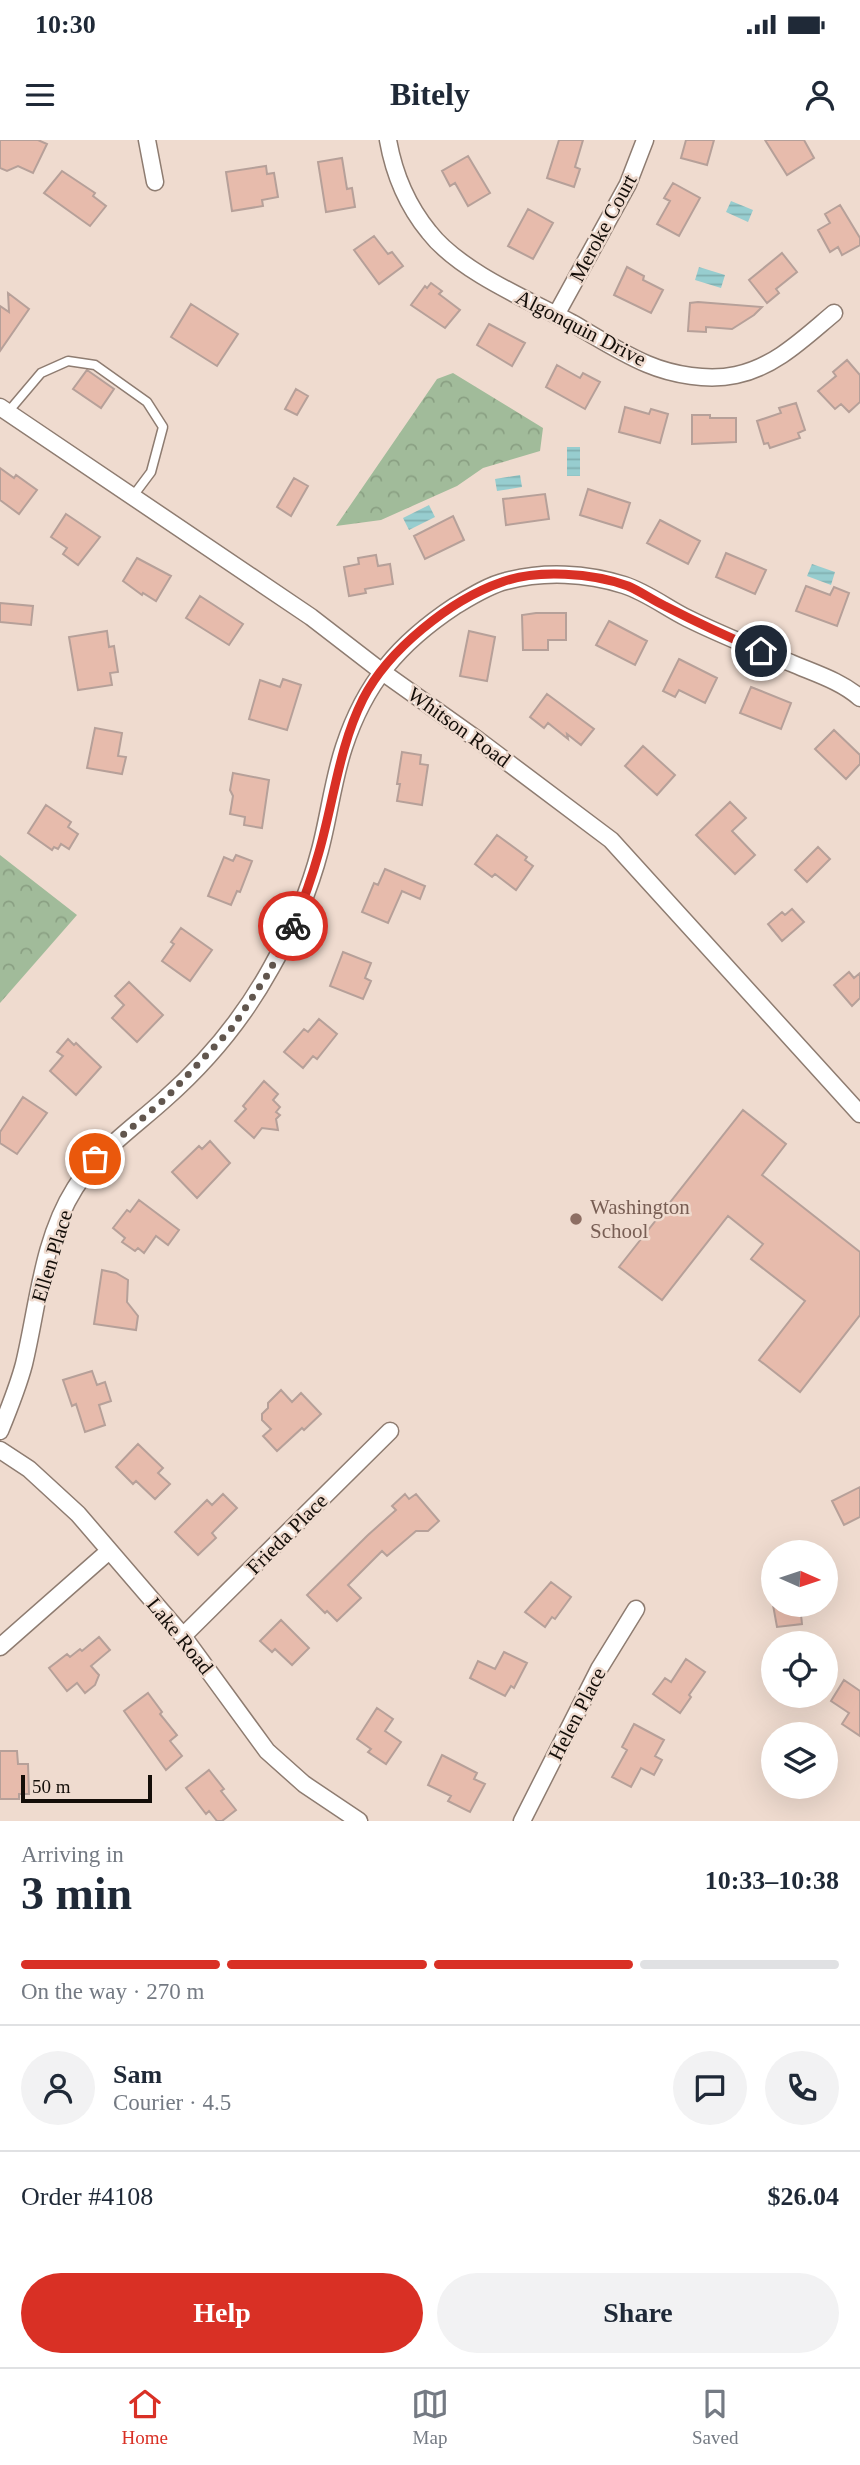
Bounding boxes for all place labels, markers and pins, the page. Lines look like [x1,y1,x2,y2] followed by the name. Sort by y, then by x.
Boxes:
[731,621,791,681] pin
[65,1129,125,1189] pin
[590,1195,690,1243] place label: Washington School
[568,1211,584,1227] marker: Washington School

